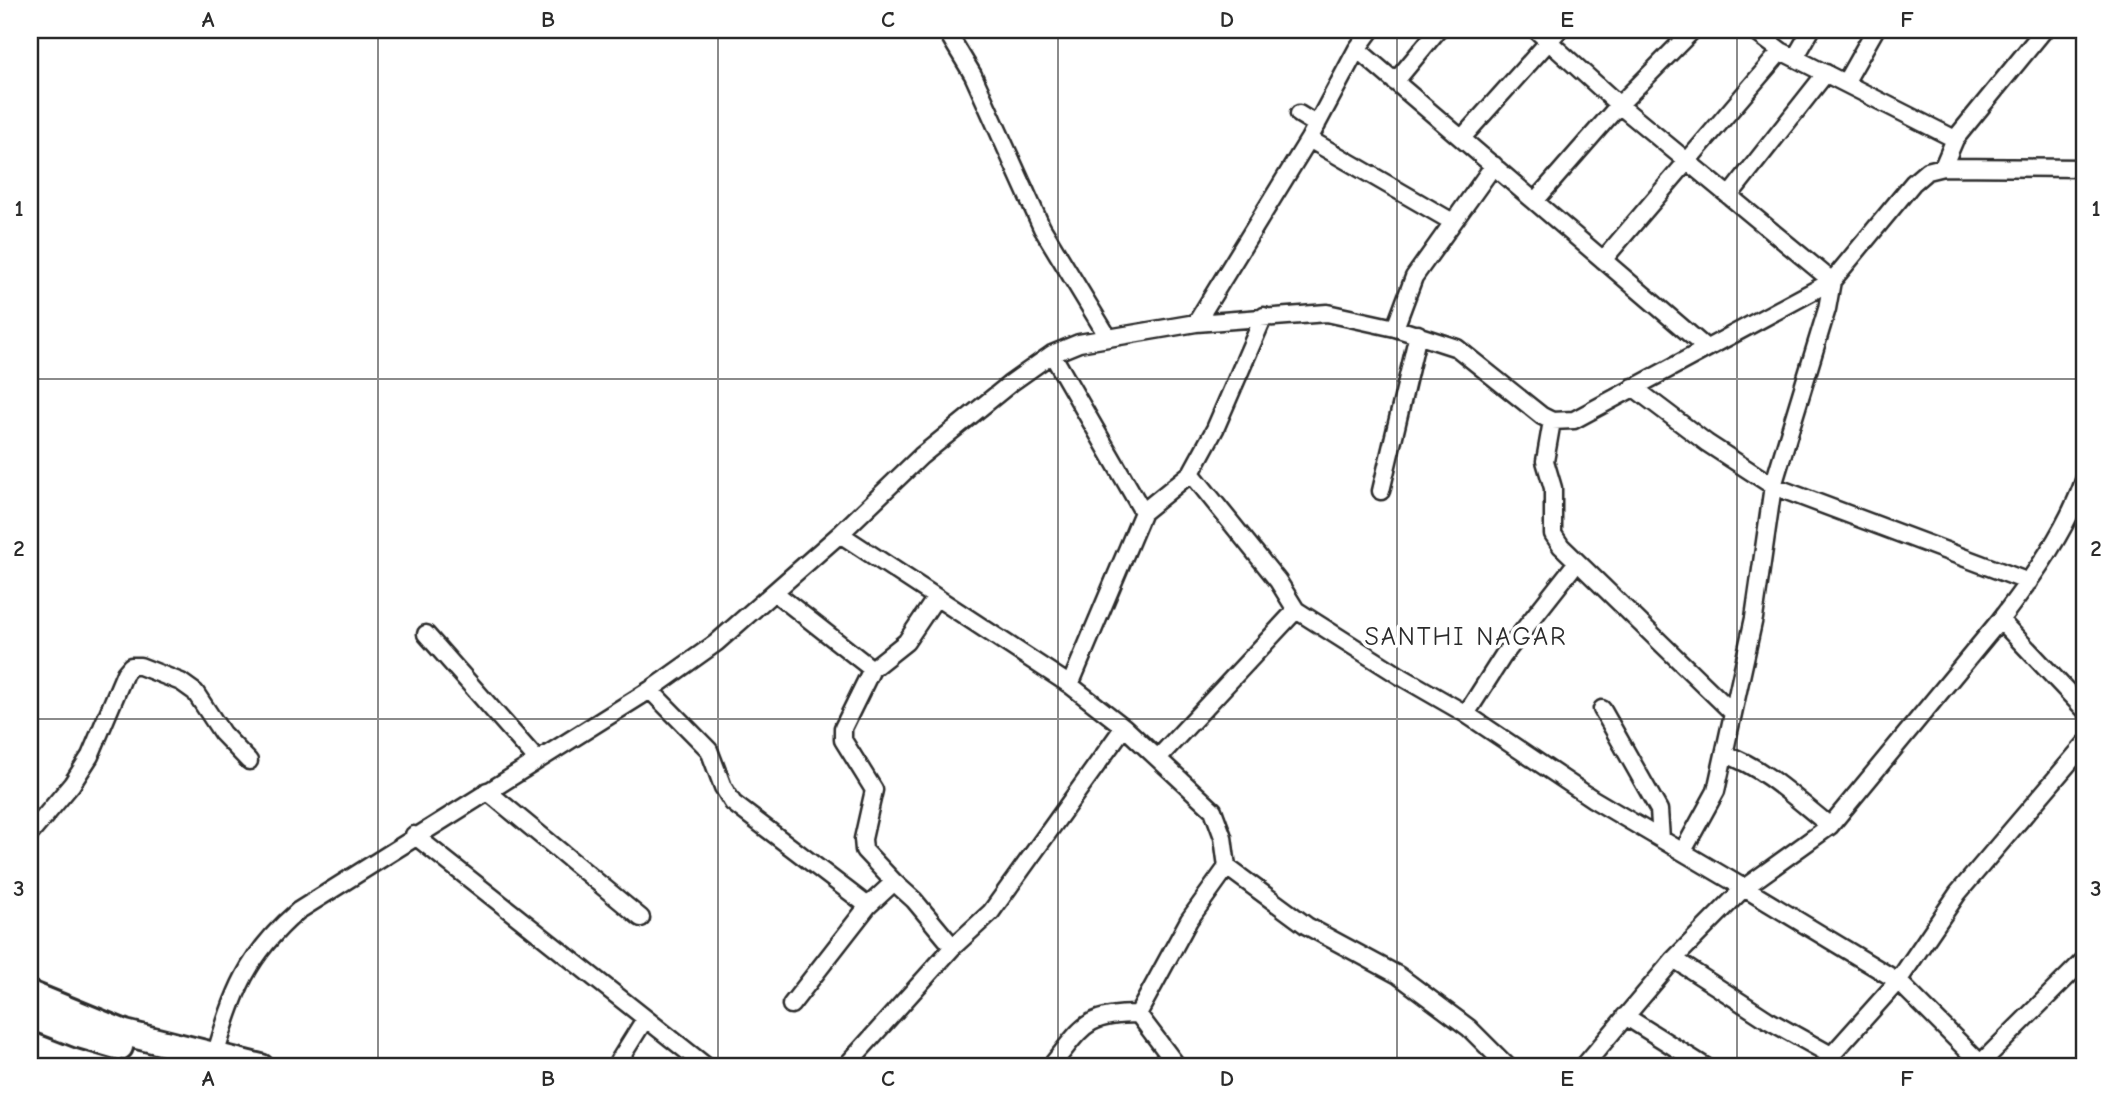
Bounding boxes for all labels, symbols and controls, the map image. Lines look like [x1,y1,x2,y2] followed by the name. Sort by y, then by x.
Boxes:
[202,6,215,33] text: A
[541,6,555,33] text: B
[881,6,895,33] text: C
[1220,6,1234,33] text: D
[1560,6,1574,33] text: E
[1900,6,1914,33] text: F
[14,195,24,222] text: 1
[2091,195,2101,222] text: 1
[13,535,25,562] text: 2
[2090,535,2102,562] text: 2
[1364,622,1568,652] district label: SANTHI NAGAR
[13,875,25,902] text: 3
[2090,875,2102,902] text: 3
[202,1065,215,1092] text: A
[541,1065,555,1092] text: B
[881,1065,895,1092] text: C
[1220,1065,1234,1092] text: D
[1560,1065,1574,1092] text: E
[1900,1065,1914,1092] text: F

